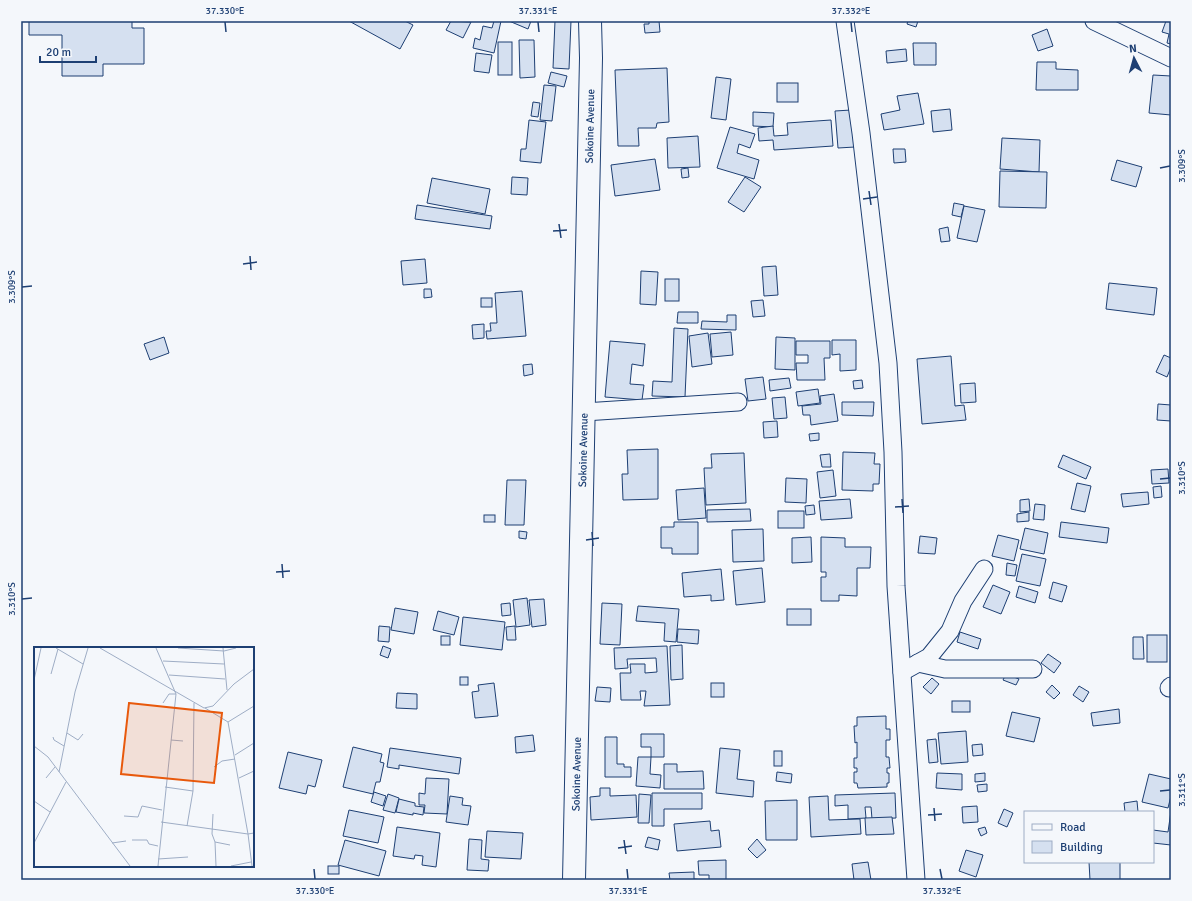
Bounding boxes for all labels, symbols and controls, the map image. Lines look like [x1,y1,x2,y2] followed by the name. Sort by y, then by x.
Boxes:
[206,5,245,17] text: 37.330°E
[519,5,558,17] text: 37.331°E
[832,5,871,17] text: 37.332°E
[40,38,96,64] scale bar
[1114,38,1154,78] north arrow
[1129,42,1137,55] text: N
[46,45,71,60] text: 20 m
[582,89,597,163] street label: Sokoine Avenue
[1176,149,1188,183] text: 3.309°S
[6,270,18,304] text: 3.309°S
[576,413,590,487] street label: Sokoine Avenue
[1176,461,1188,495] text: 3.310°S
[6,582,18,616] text: 3.310°S
[34,647,254,867] inset map
[569,737,583,811] street label: Sokoine Avenue
[1176,773,1188,807] text: 3.311°S
[1024,811,1154,863] legend
[1060,820,1086,835] text: Road
[1060,840,1103,855] text: Building
[296,885,335,897] text: 37.330°E
[609,885,648,897] text: 37.331°E
[923,885,962,897] text: 37.332°E

